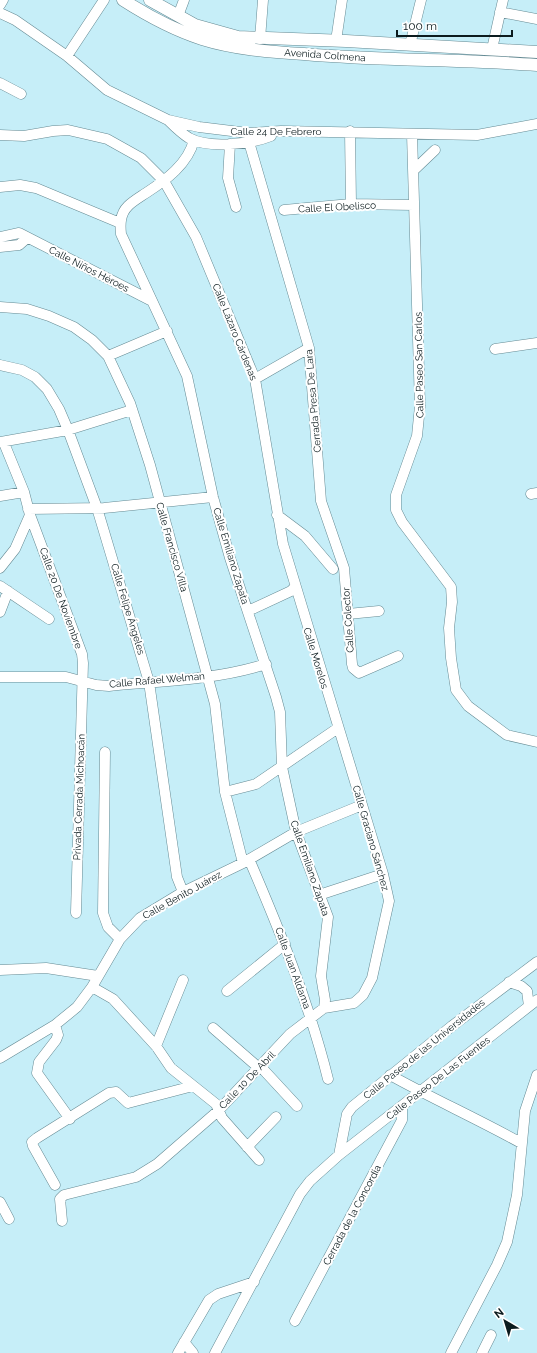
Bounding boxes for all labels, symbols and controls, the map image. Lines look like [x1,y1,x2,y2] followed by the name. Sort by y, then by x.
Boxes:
[397,12,512,38] scale bar
[403,19,437,33] text: 100 m
[284,47,366,63] street label: Avenida Colmena
[230,126,322,137] street label: Calle 24 De Febrero
[298,199,376,215] street label: Calle El Obelisco
[47,244,131,294] street label: Calle Niños Héroes
[211,282,260,382] street label: Calle Lázaro Cárdenas
[413,312,425,418] street label: Calle Paseo San Carlos
[303,349,323,453] street label: Cerrada Presa De Lara
[154,501,190,593] street label: Calle Francisco Villa
[211,506,251,606] street label: Calle Emiliano Zapata
[38,546,85,650] street label: Calle 20 De Noviembre
[109,562,147,656] street label: Calle Felipe Ángeles
[340,586,356,653] street label: Calle Colector
[301,626,331,690] street label: Calle Morelos
[109,670,206,690] street label: Calle Rafael Welman
[71,733,87,860] street label: Privada Cerrada Michoacán
[351,784,391,892] street label: Calle Graciano Sánchez
[288,819,332,917] street label: Calle Emiliano Zapata
[141,869,223,921] street label: Calle Benito Juárez
[273,926,313,1010] street label: Calle Juan Aldama
[361,997,487,1101] street label: Calle Paseo de las Universidades
[384,1034,492,1122] street label: Calle Paseo De Las Fuentes
[217,1049,277,1111] street label: Calle 10 De Abril
[321,1163,383,1267] street label: Cerrada de la Concordia
[485,1301,525,1341] north arrow
[492,1306,506,1321] text: N

